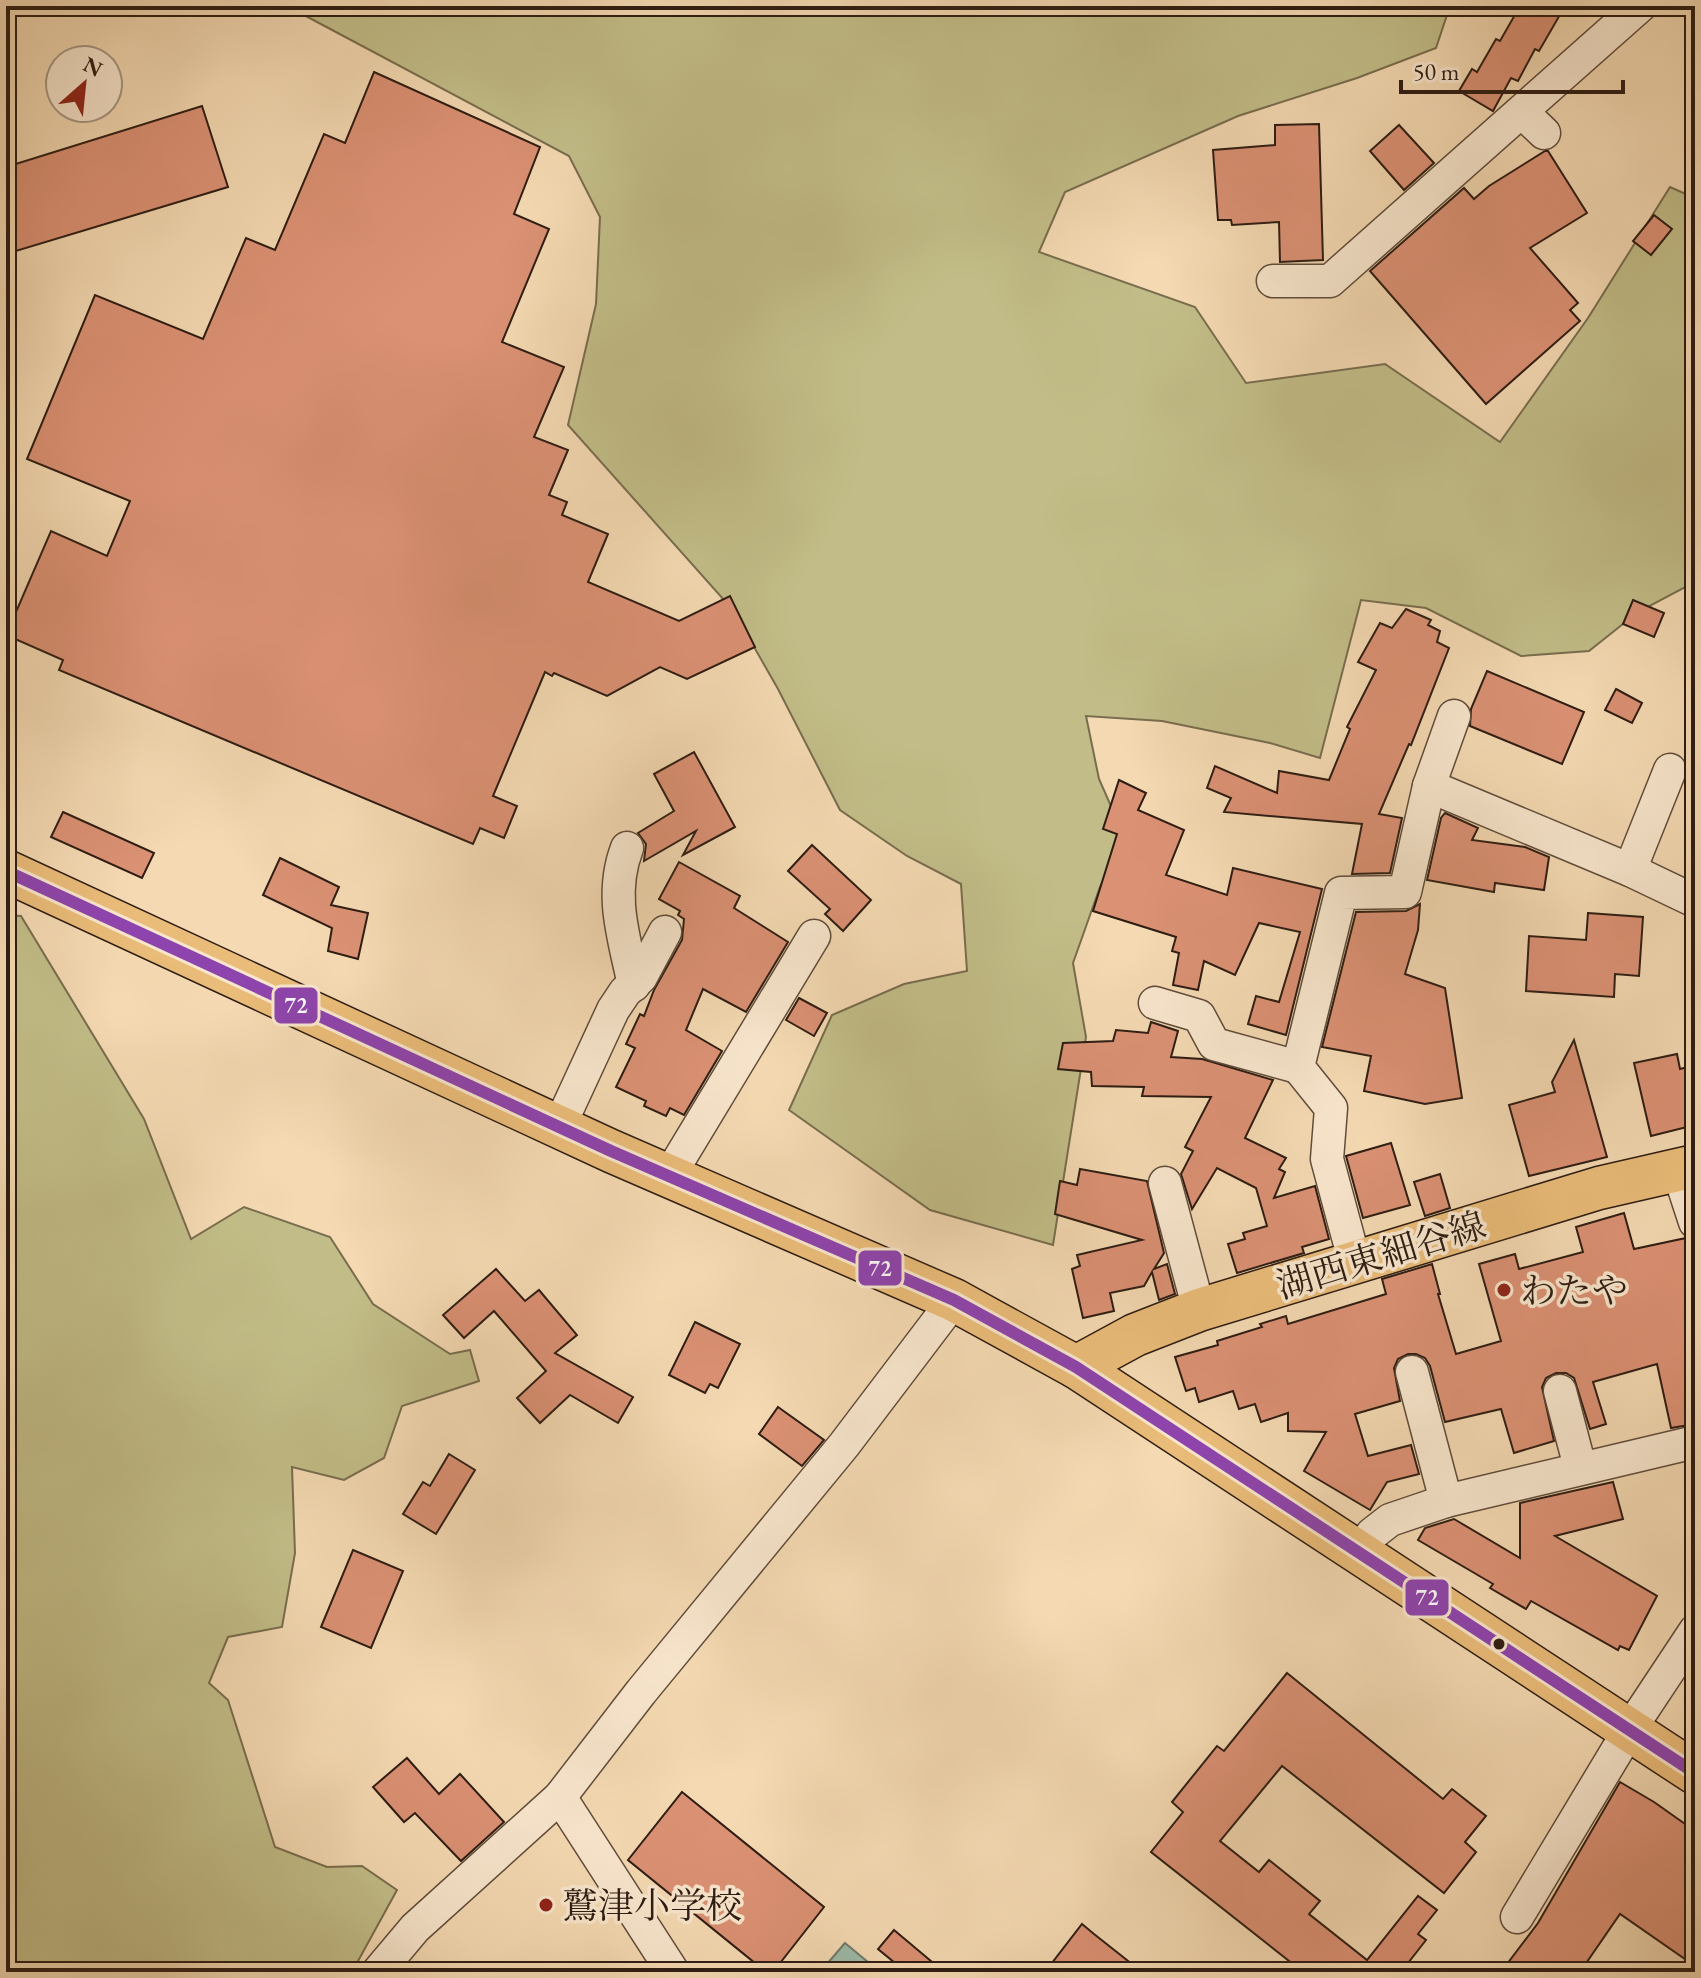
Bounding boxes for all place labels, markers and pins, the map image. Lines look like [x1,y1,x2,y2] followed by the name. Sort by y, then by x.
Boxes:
[1520,1267,1628,1314] place label: わたや
[1495,1281,1513,1299] marker: わたや
[1491,1636,1507,1652] unlabelled marker
[562,1882,742,1929] place label: 鷲津小学校
[537,1896,555,1914] marker: 鷲津小学校

